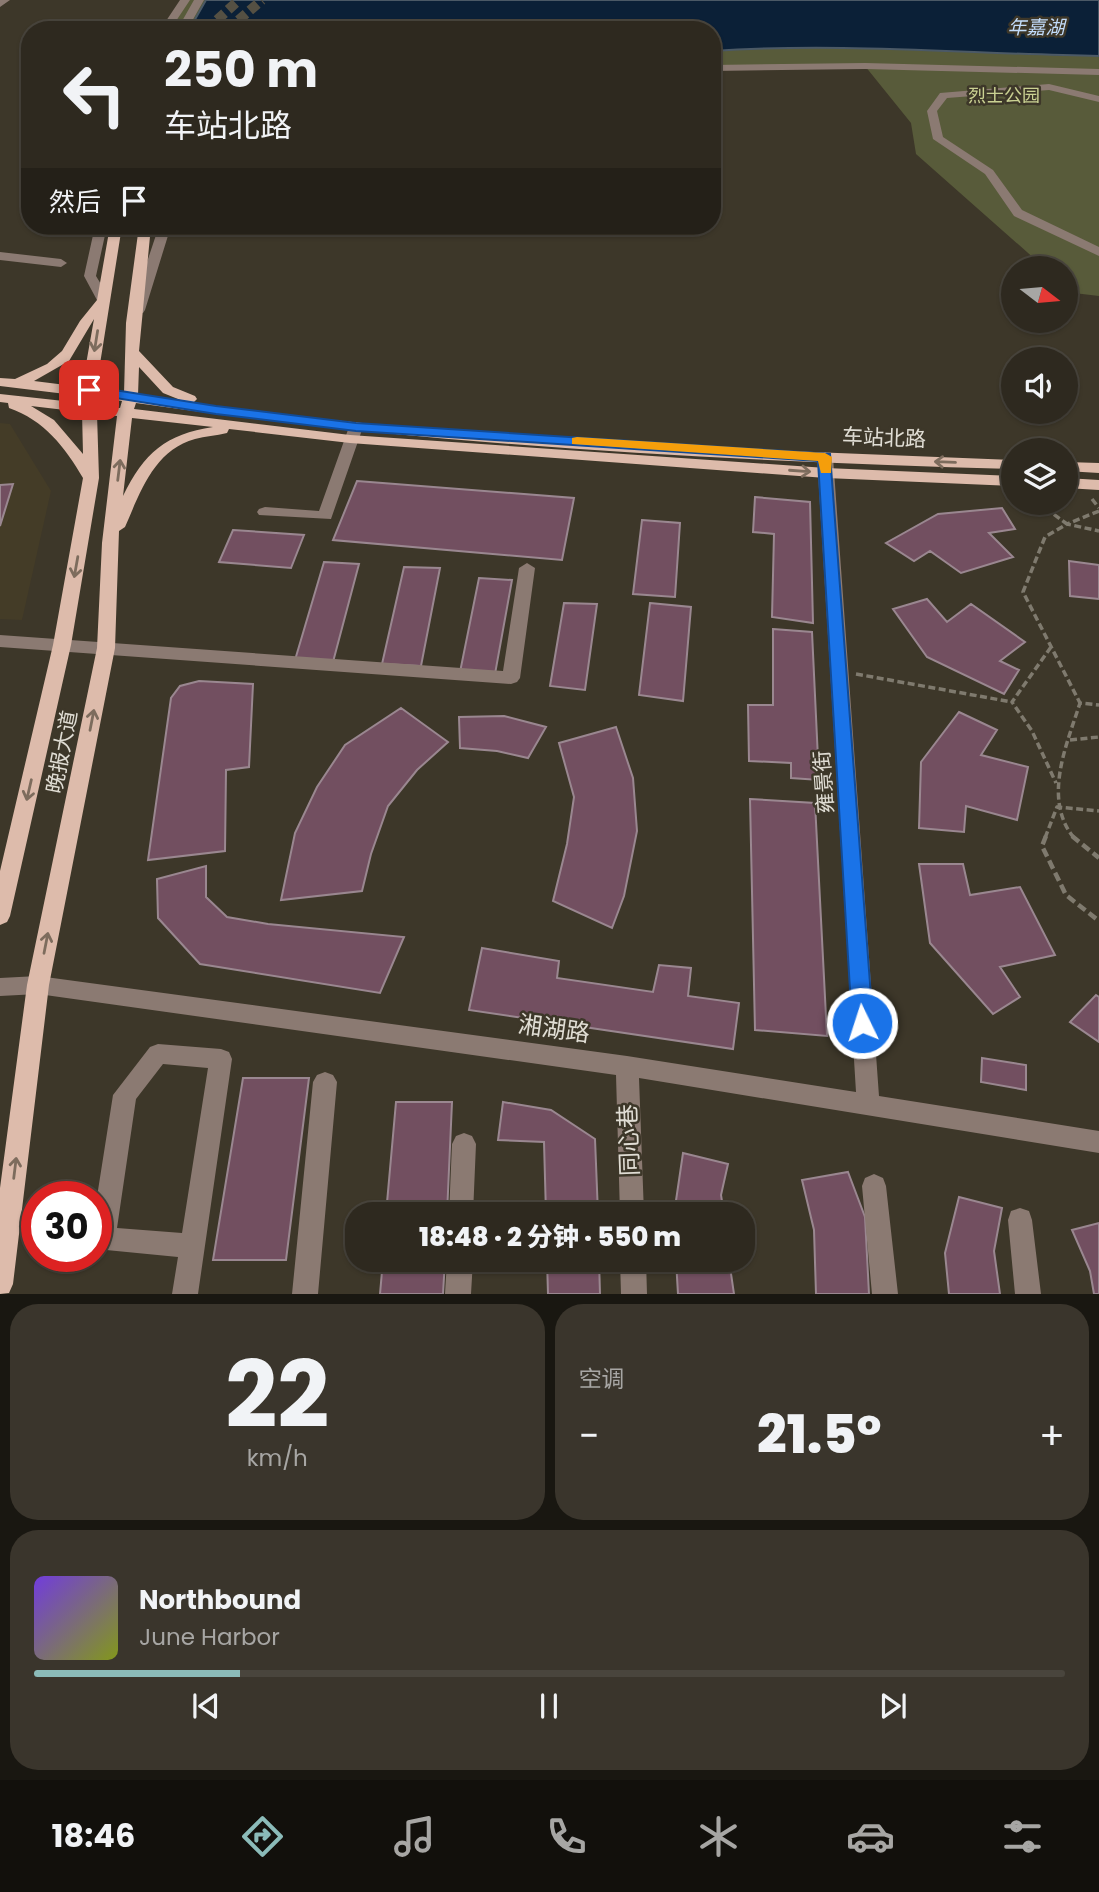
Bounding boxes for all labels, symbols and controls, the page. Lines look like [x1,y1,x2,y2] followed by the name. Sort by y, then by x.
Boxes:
[1007,14,1067,41] water label: 年嘉湖
[164,36,318,104] text: 250 m
[49,49,140,140] icon: left
[968,83,1040,108] park label: 烈士公园
[164,103,292,148] text: 车站北路
[115,182,153,220] icon: arrive
[49,184,101,220] text: 然后
[1001,256,1078,332] north arrow
[1001,256,1078,515] map controls
[90,329,103,352] one-way arrow
[1001,347,1078,424] button: sound
[59,360,119,420] pin
[70,371,108,409] icon: arrive
[842,422,926,453] street label: 车站北路
[1001,438,1078,515] button: layers
[934,455,957,468] one-way arrow
[112,459,125,482] one-way arrow
[788,465,811,478] one-way arrow
[69,555,82,578] one-way arrow
[39,708,84,796] street label: 晚报大道
[85,709,99,732] one-way arrow
[807,750,840,814] street label: 雍景街
[22,778,35,801] one-way arrow
[40,932,54,955] one-way arrow
[825,986,899,1060] position arrow
[516,1007,592,1050] street label: 湘湖路
[611,1103,646,1177] street label: 同心巷
[8,1157,21,1180] one-way arrow
[21,1181,112,1272] speed limit sign: 30
[419,1219,681,1255] text: 18:48 · 2 分钟 · 550 m
[225,1331,329,1459] text: 22
[579,1363,625,1395] text: 空调
[757,1398,881,1471] text: 21.5°
[579,1409,599,1462] text: −
[1039,1409,1065,1462] text: +
[247,1442,308,1474] text: km/h
[139,1582,301,1618] text: Northbound
[139,1621,280,1653] text: June Harbor
[187,1687,225,1725] icon: previous
[530,1687,568,1725] icon: pause
[874,1687,912,1725] icon: next
[238,1812,287,1861] icon: directions
[390,1812,439,1861] icon: music
[542,1812,591,1861] icon: phone
[694,1812,743,1861] icon: climate
[846,1812,895,1861] icon: car
[998,1812,1047,1861] icon: filters
[52,1813,135,1858] text: 18:46

